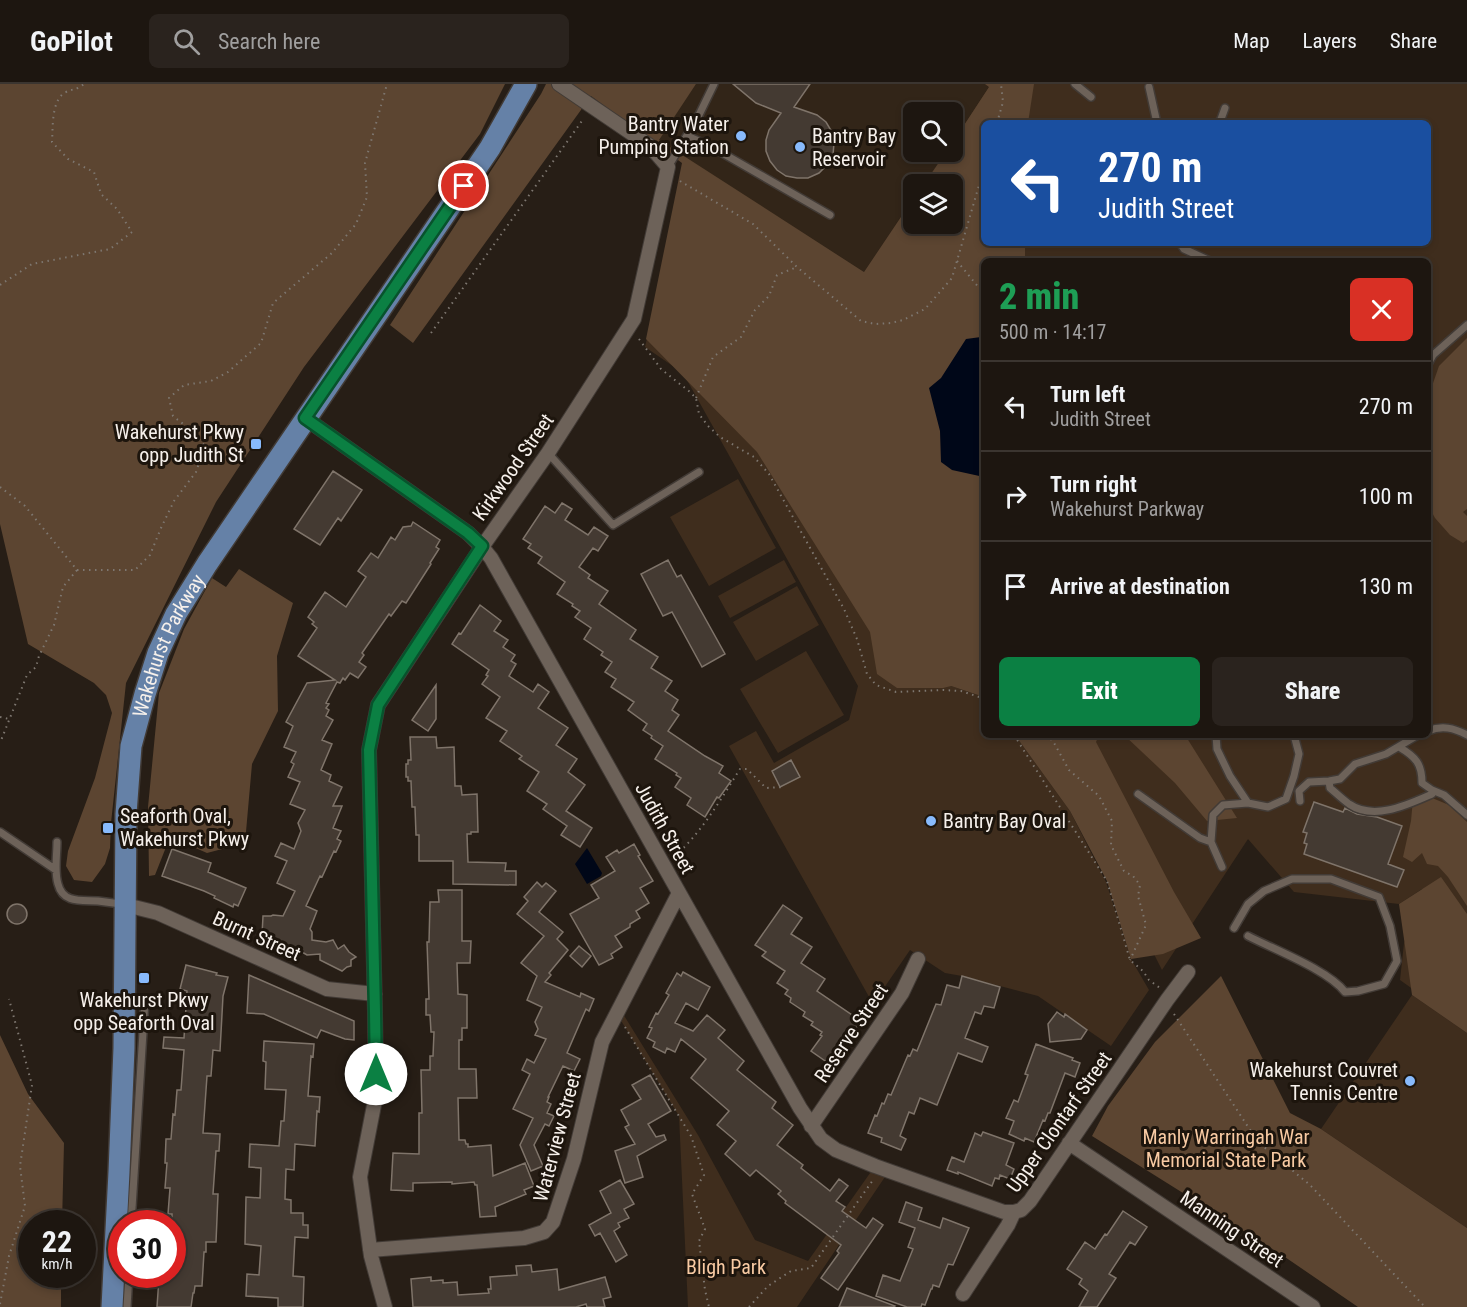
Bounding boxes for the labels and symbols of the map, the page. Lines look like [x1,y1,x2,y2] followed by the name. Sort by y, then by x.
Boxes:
[598,112,729,159] place label: Bantry Water Pumping Station
[812,124,896,171] place label: Bantry Bay Reservoir
[734,129,748,143] marker: Bantry Water Pumping Station
[793,140,807,154] marker: Bantry Bay Reservoir
[438,160,489,211] pin
[467,409,559,525] street label: Kirkwood Street
[115,420,244,467] place label: Wakehurst Pkwy opp Judith St
[249,437,263,451] marker: Wakehurst Pkwy opp Judith St
[127,570,210,720] street label: Wakehurst Parkway
[630,778,700,878] street label: Judith Street
[120,804,249,851] place label: Seaforth Oval, Wakehurst Pkwy
[943,809,1066,833] place label: Bantry Bay Oval
[924,814,938,828] marker: Bantry Bay Oval
[101,821,115,835] marker: Seaforth Oval, Wakehurst Pkwy
[209,906,305,966] street label: Burnt Street
[137,971,151,985] marker: Wakehurst Pkwy opp Seaforth Oval
[809,979,893,1087] street label: Reserve Street
[73,988,215,1035] place label: Wakehurst Pkwy opp Seaforth Oval
[344,1042,408,1106] position arrow
[1002,1047,1117,1197] street label: Upper Clontarf Street
[1249,1058,1398,1105] place label: Wakehurst Couvret Tennis Centre
[528,1070,586,1204] street label: Waterview Street
[1403,1074,1417,1088] marker: Wakehurst Couvret Tennis Centre
[1142,1125,1310,1172] park label: Manly Warringah War Memorial State Park
[1176,1186,1288,1272] street label: Manning Street
[108,1210,186,1288] speed limit sign: 30
[686,1255,766,1279] park label: Bligh Park

